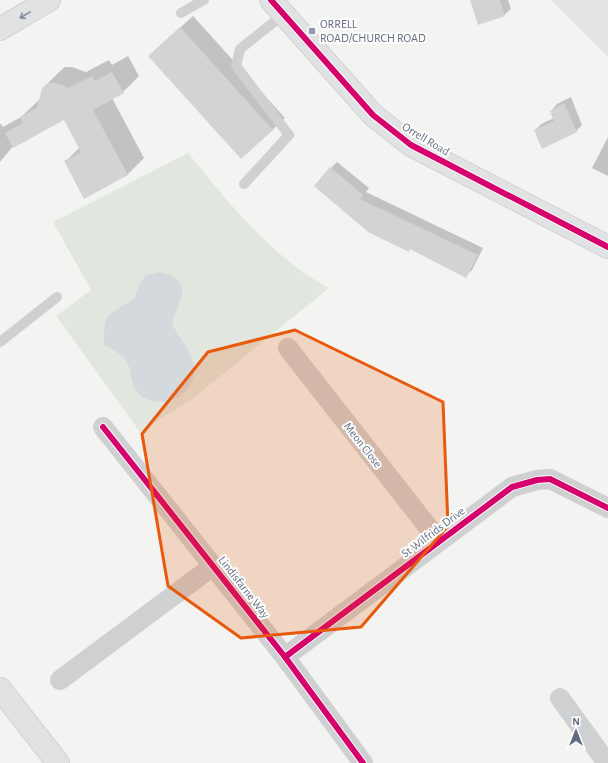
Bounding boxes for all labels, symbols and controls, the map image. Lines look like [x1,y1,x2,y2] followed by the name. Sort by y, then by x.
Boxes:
[19,11,31,19] one-way arrow
[320,18,426,44] place label: ORRELL ROAD/CHURCH ROAD
[307,26,317,36] marker: ORRELL ROAD/CHURCH ROAD
[400,120,452,158] street label: Orrell Road
[342,420,384,470] street label: Meon Close
[399,504,467,560] street label: St Wilfrids Drive
[215,554,272,621] street label: Lindisfarne Way
[556,711,596,751] north arrow
[572,716,580,727] text: N

